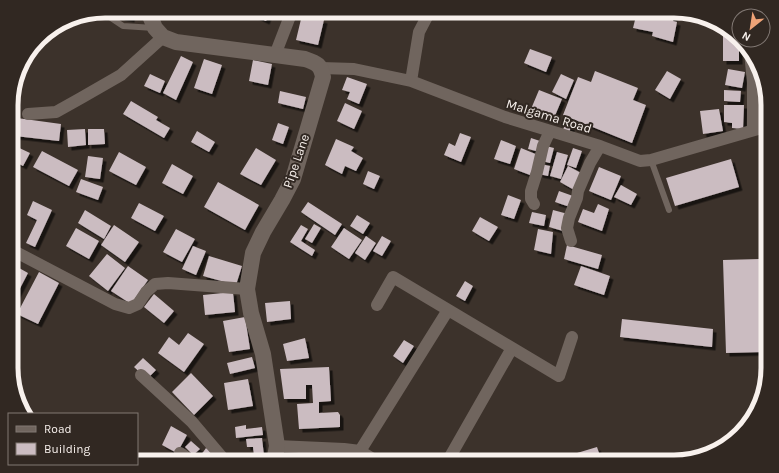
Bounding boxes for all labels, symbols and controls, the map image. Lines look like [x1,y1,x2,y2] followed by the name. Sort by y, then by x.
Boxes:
[731,8,771,48] north arrow
[740,29,753,44] text: N
[504,96,594,136] street label: Malgama Road
[280,132,312,190] street label: Pipe Lane
[8,413,138,465] legend
[44,422,72,436] text: Road
[44,442,91,456] text: Building

